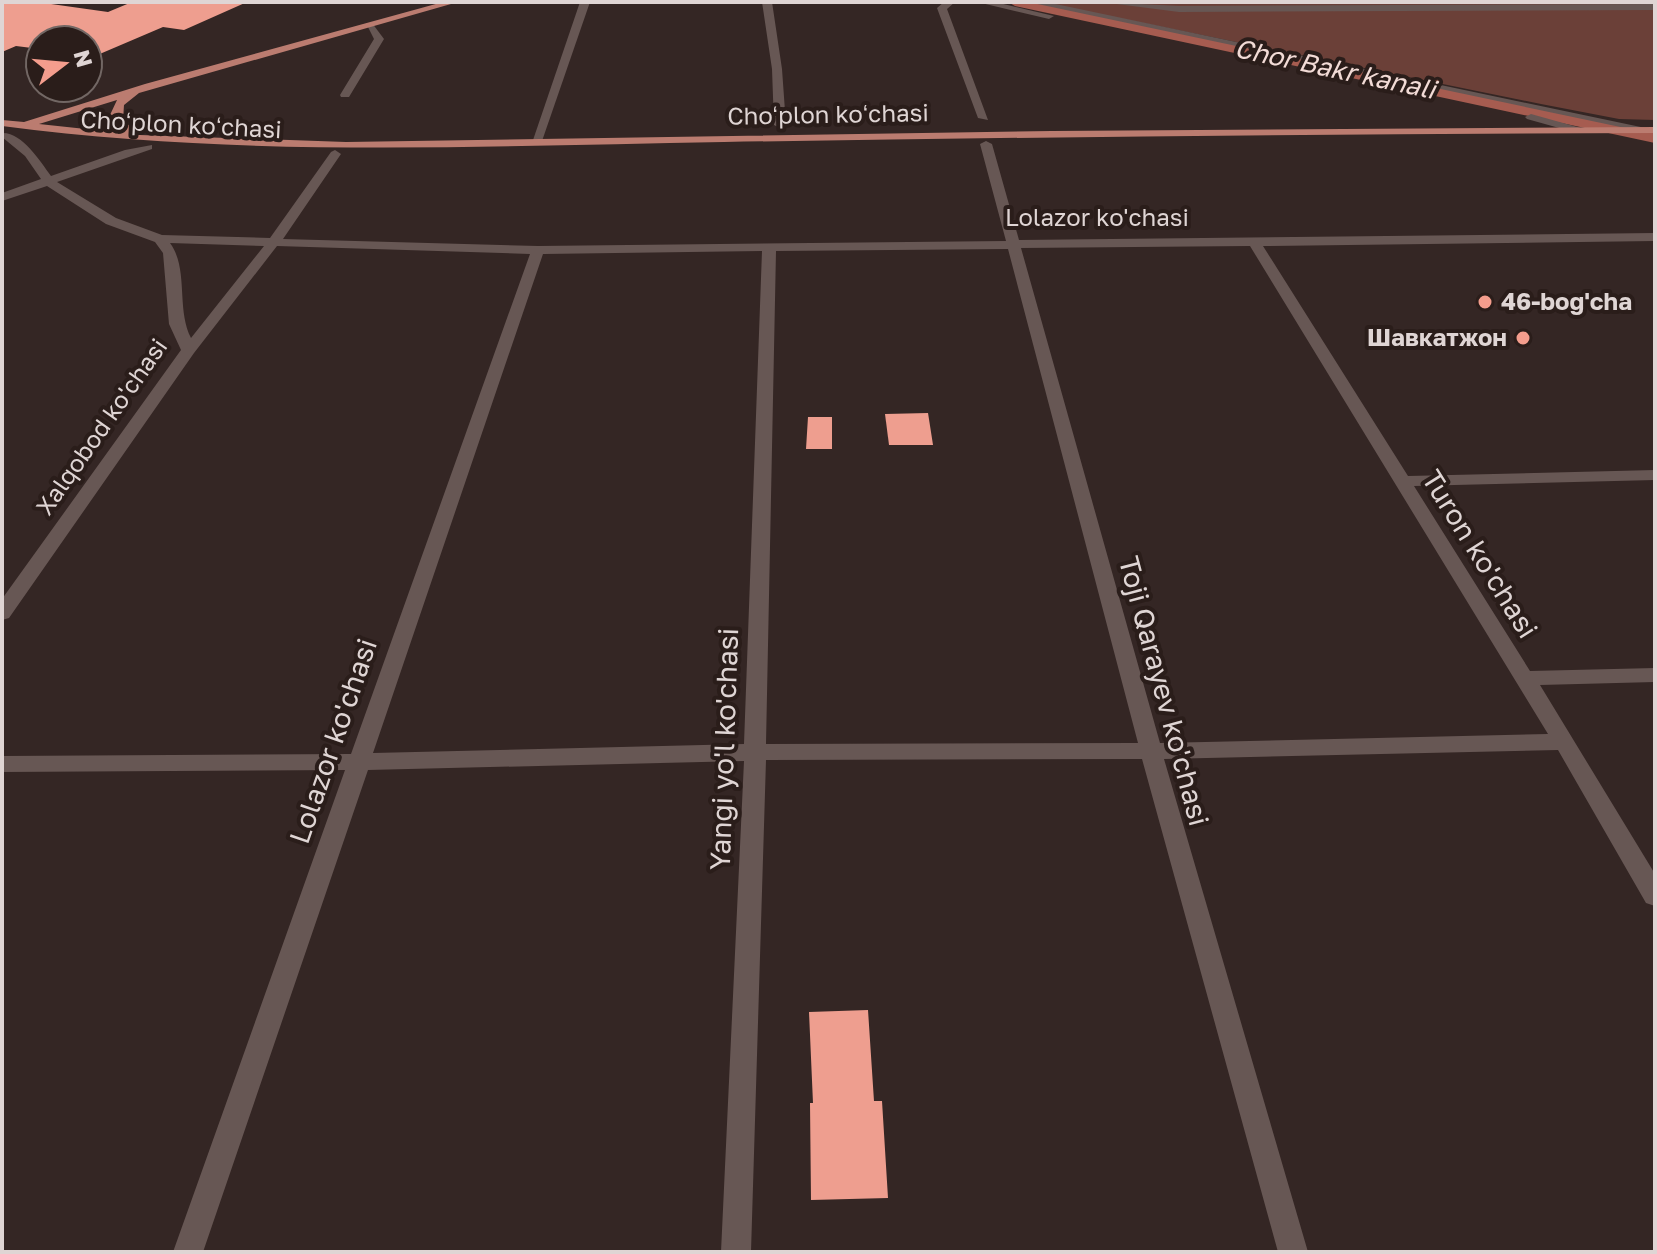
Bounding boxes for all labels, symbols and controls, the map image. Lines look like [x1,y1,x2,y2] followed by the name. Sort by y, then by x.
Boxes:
[24,24,104,104] north arrow
[1232,32,1441,106] water label: Chor Bakr kanali
[68,47,99,70] text: N
[727,97,929,130] street label: Choʻplon koʻchasi
[80,104,282,143] street label: Choʻplon koʻchasi
[1005,202,1189,231] street label: Lolazor ko'chasi
[1501,286,1632,315] place label: 46-bog'cha
[1476,293,1494,311] marker: 46-bog'cha
[1367,322,1507,351] place label: Шавкатжон
[1514,329,1532,347] marker: Шавкатжон
[29,332,172,520] street label: Xalqobod ko'chasi
[1416,464,1545,644] street label: Turon ko'chasi
[1113,552,1216,829] street label: Toji Qarayev ko'chasi
[703,627,744,871] street label: Yangi yo'l ko'chasi
[282,634,383,848] street label: Lolazor ko'chasi

